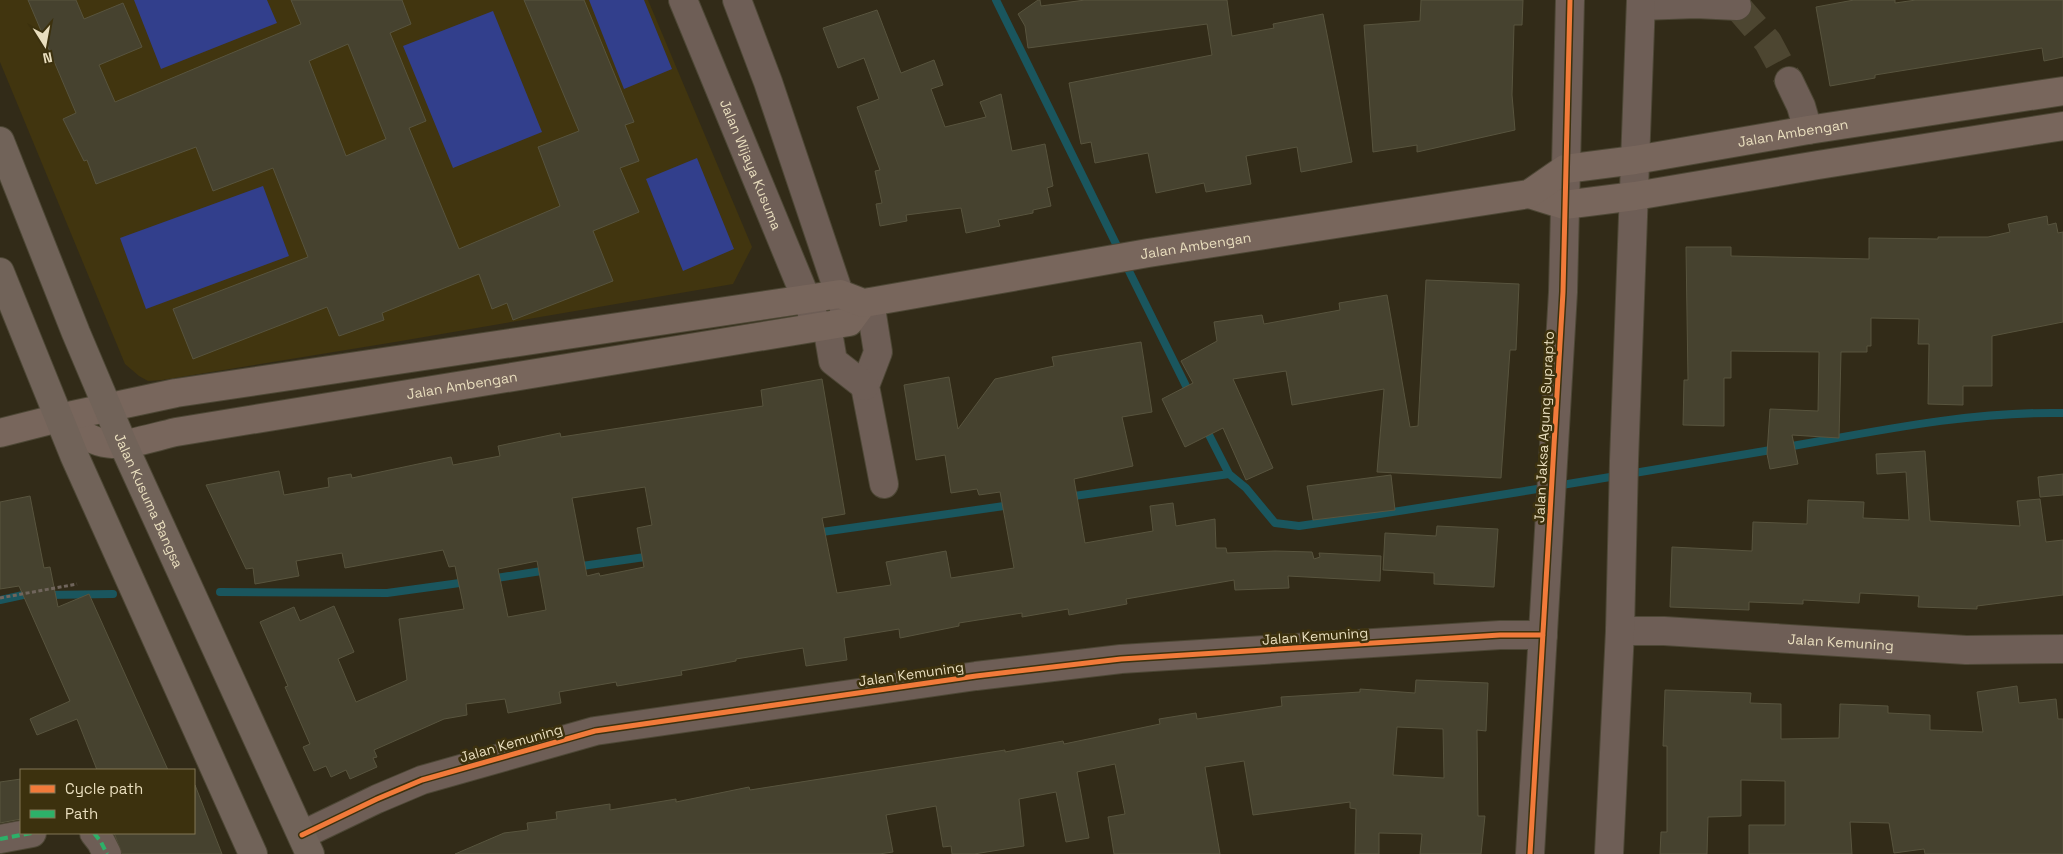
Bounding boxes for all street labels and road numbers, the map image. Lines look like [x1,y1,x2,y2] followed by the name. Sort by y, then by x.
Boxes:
[716,96,786,233] street label: Jalan Wijaya Kusuma
[1736,115,1849,151] street label: Jalan Ambengan
[1139,228,1252,263] street label: Jalan Ambengan
[1530,331,1558,523] street label: Jalan Jaksa Agung Suprapto
[405,367,519,403] street label: Jalan Ambengan
[110,430,187,571] street label: Jalan Kusuma Bangsa
[1261,623,1369,649] street label: Jalan Kemuning
[1787,630,1894,654] street label: Jalan Kemuning
[857,658,965,690] street label: Jalan Kemuning
[457,720,565,766] street label: Jalan Kemuning

